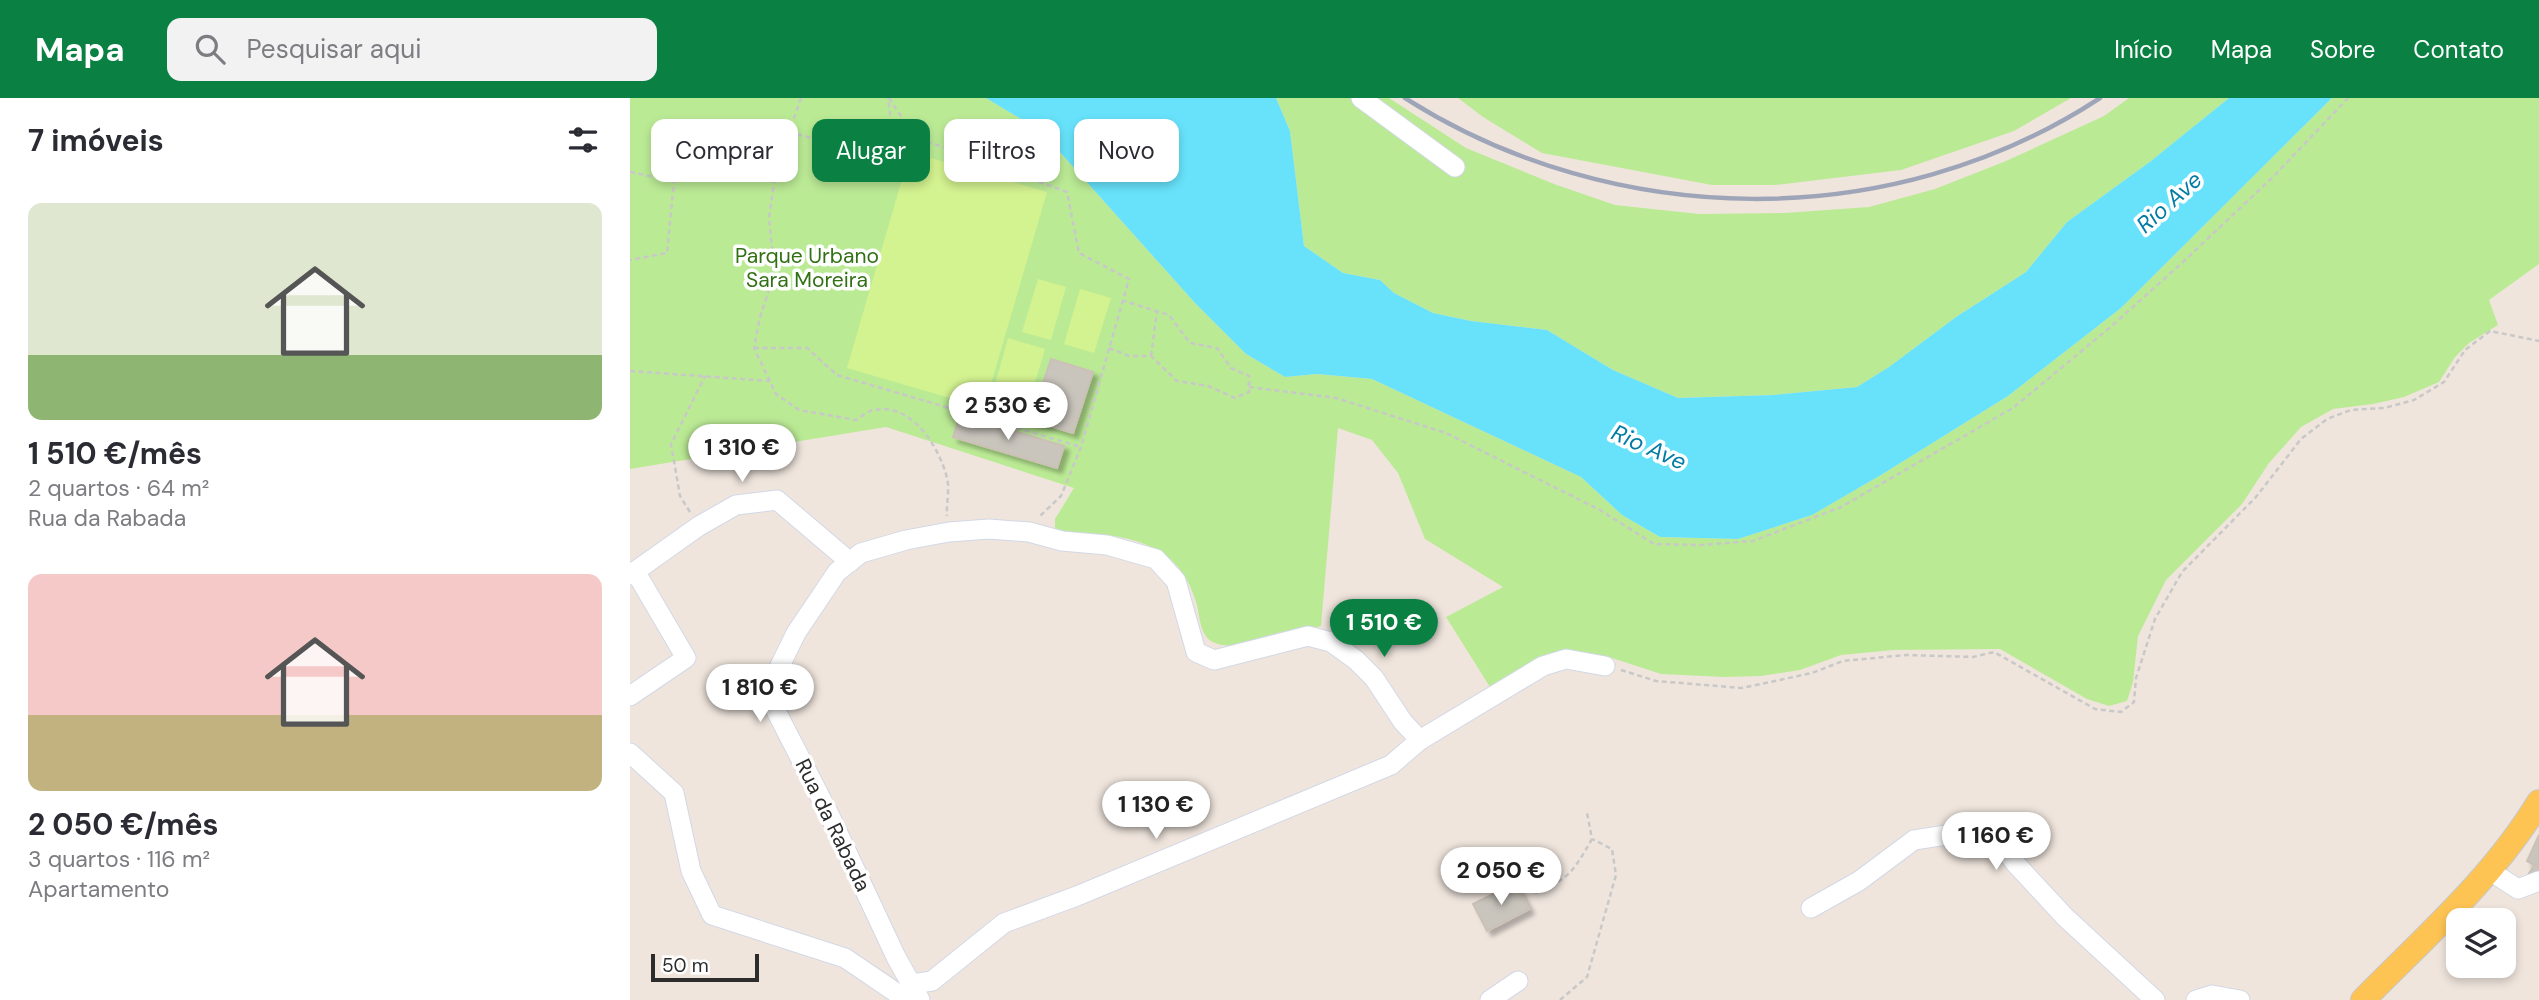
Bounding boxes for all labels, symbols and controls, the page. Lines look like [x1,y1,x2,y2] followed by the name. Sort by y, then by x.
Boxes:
[167,18,657,81] search box
[35,28,125,71] text: Mapa
[191,30,229,68] icon: search
[247,32,421,66] text: Pesquisar aqui
[2114,34,2173,65] text: Início
[2211,34,2272,65] text: Mapa
[2310,34,2375,65] text: Sobre
[2413,34,2504,65] text: Contato
[651,119,798,182] chip: Comprar
[812,119,930,182] chip: Alugar
[944,119,1060,182] chip: Filtros
[1074,119,1179,182] chip: Novo
[28,121,164,160] text: 7 imóveis
[564,121,602,159] icon: filters
[2130,165,2208,239] water label: Rio Ave
[735,242,879,294] park label: Parque Urbano Sara Moreira
[252,248,378,374] icon: home
[943,382,1073,442] pin: 2 530 €
[965,390,1051,420] text: 2 530 €
[1607,417,1691,477] water label: Rio Ave
[677,424,807,484] pin: 1 310 €
[704,432,780,462] text: 1 310 €
[28,434,202,473] text: 1 510 €/mês
[28,473,209,503] text: 2 quartos · 64 m²
[28,503,186,533] text: Rua da Rabada
[1319,600,1449,659] pin: 1 510 €
[1346,607,1422,637] text: 1 510 €
[252,619,378,745] icon: home
[695,664,825,724] pin: 1 810 €
[722,672,798,702] text: 1 810 €
[789,754,877,896] street label: Rua da Rabada
[1091,782,1221,841] pin: 1 130 €
[1118,789,1194,819] text: 1 130 €
[28,805,219,844] text: 2 050 €/mês
[1931,812,2061,872] pin: 1 160 €
[1958,820,2034,850] text: 1 160 €
[28,844,210,874] text: 3 quartos · 116 m²
[1436,848,1566,907] pin: 2 050 €
[1457,855,1545,885] text: 2 050 €
[28,874,169,904] text: Apartamento
[2446,908,2516,978] map controls
[2446,908,2516,978] button: layers
[651,951,760,983] scale bar
[662,953,709,978] text: 50 m

